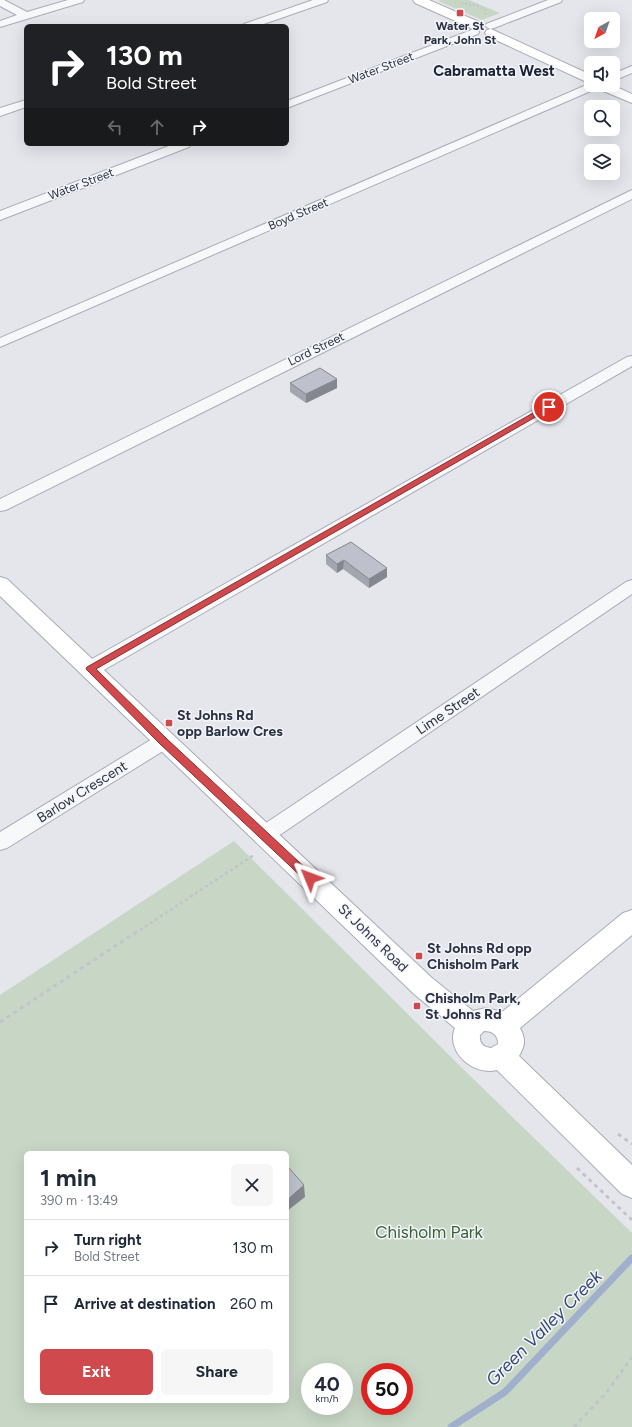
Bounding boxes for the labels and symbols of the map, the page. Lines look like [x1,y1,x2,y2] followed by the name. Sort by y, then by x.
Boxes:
[455,8,465,18] marker: Water St Park, John St
[584,12,620,48] north arrow
[424,19,497,47] place label: Water St Park, John St
[346,49,416,87] street label: Water Street
[433,62,555,80] district label: Cabramatta West
[46,165,116,203] street label: Water Street
[266,195,331,233] street label: Boyd Street
[286,329,347,369] street label: Lord Street
[532,390,566,424] pin
[413,684,483,738] street label: Lime Street
[177,707,283,740] place label: St Johns Rd opp Barlow Cres
[164,718,174,728] marker: St Johns Rd opp Barlow Cres
[34,757,130,827] street label: Barlow Crescent
[289,857,331,899] position arrow
[335,900,411,976] street label: St Johns Road
[427,940,532,973] place label: St Johns Rd opp Chisholm Park
[414,951,424,961] marker: St Johns Rd opp Chisholm Park
[425,990,521,1023] place label: Chisholm Park, St Johns Rd
[412,1001,422,1011] marker: Chisholm Park, St Johns Rd
[375,1222,484,1242] park label: Chisholm Park
[481,1264,608,1391] water label: Green Valley Creek
[361,1363,413,1415] speed limit sign: 50

